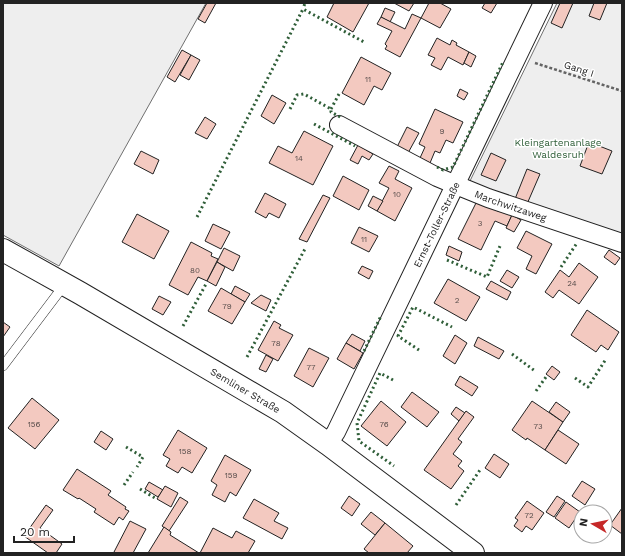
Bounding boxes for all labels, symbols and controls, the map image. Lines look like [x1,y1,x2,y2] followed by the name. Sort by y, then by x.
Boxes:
[563,59,595,79] street label: Gang I
[365,75,371,84] house number: 11
[440,127,445,136] house number: 9
[515,137,602,160] park label: Kleingartenanlage Waldesruh
[295,154,303,163] house number: 14
[411,180,462,269] street label: Ernst-Toller-Straße
[473,188,549,223] street label: Marchwitzaweg
[393,190,401,199] house number: 10
[478,219,483,228] house number: 3
[361,235,367,244] house number: 11
[190,266,200,275] house number: 80
[567,279,577,288] house number: 24
[455,296,460,305] house number: 2
[222,302,232,311] house number: 79
[271,339,281,348] house number: 78
[307,363,316,372] house number: 77
[209,365,282,415] street label: Semliner Straße
[28,420,40,429] house number: 156
[379,420,389,429] house number: 76
[533,422,543,431] house number: 73
[179,447,191,456] house number: 158
[225,471,237,480] house number: 159
[573,504,613,544] north arrow
[524,511,534,520] house number: 72
[577,517,591,528] text: N
[14,518,74,544] scale bar
[20,525,50,539] text: 20 m

